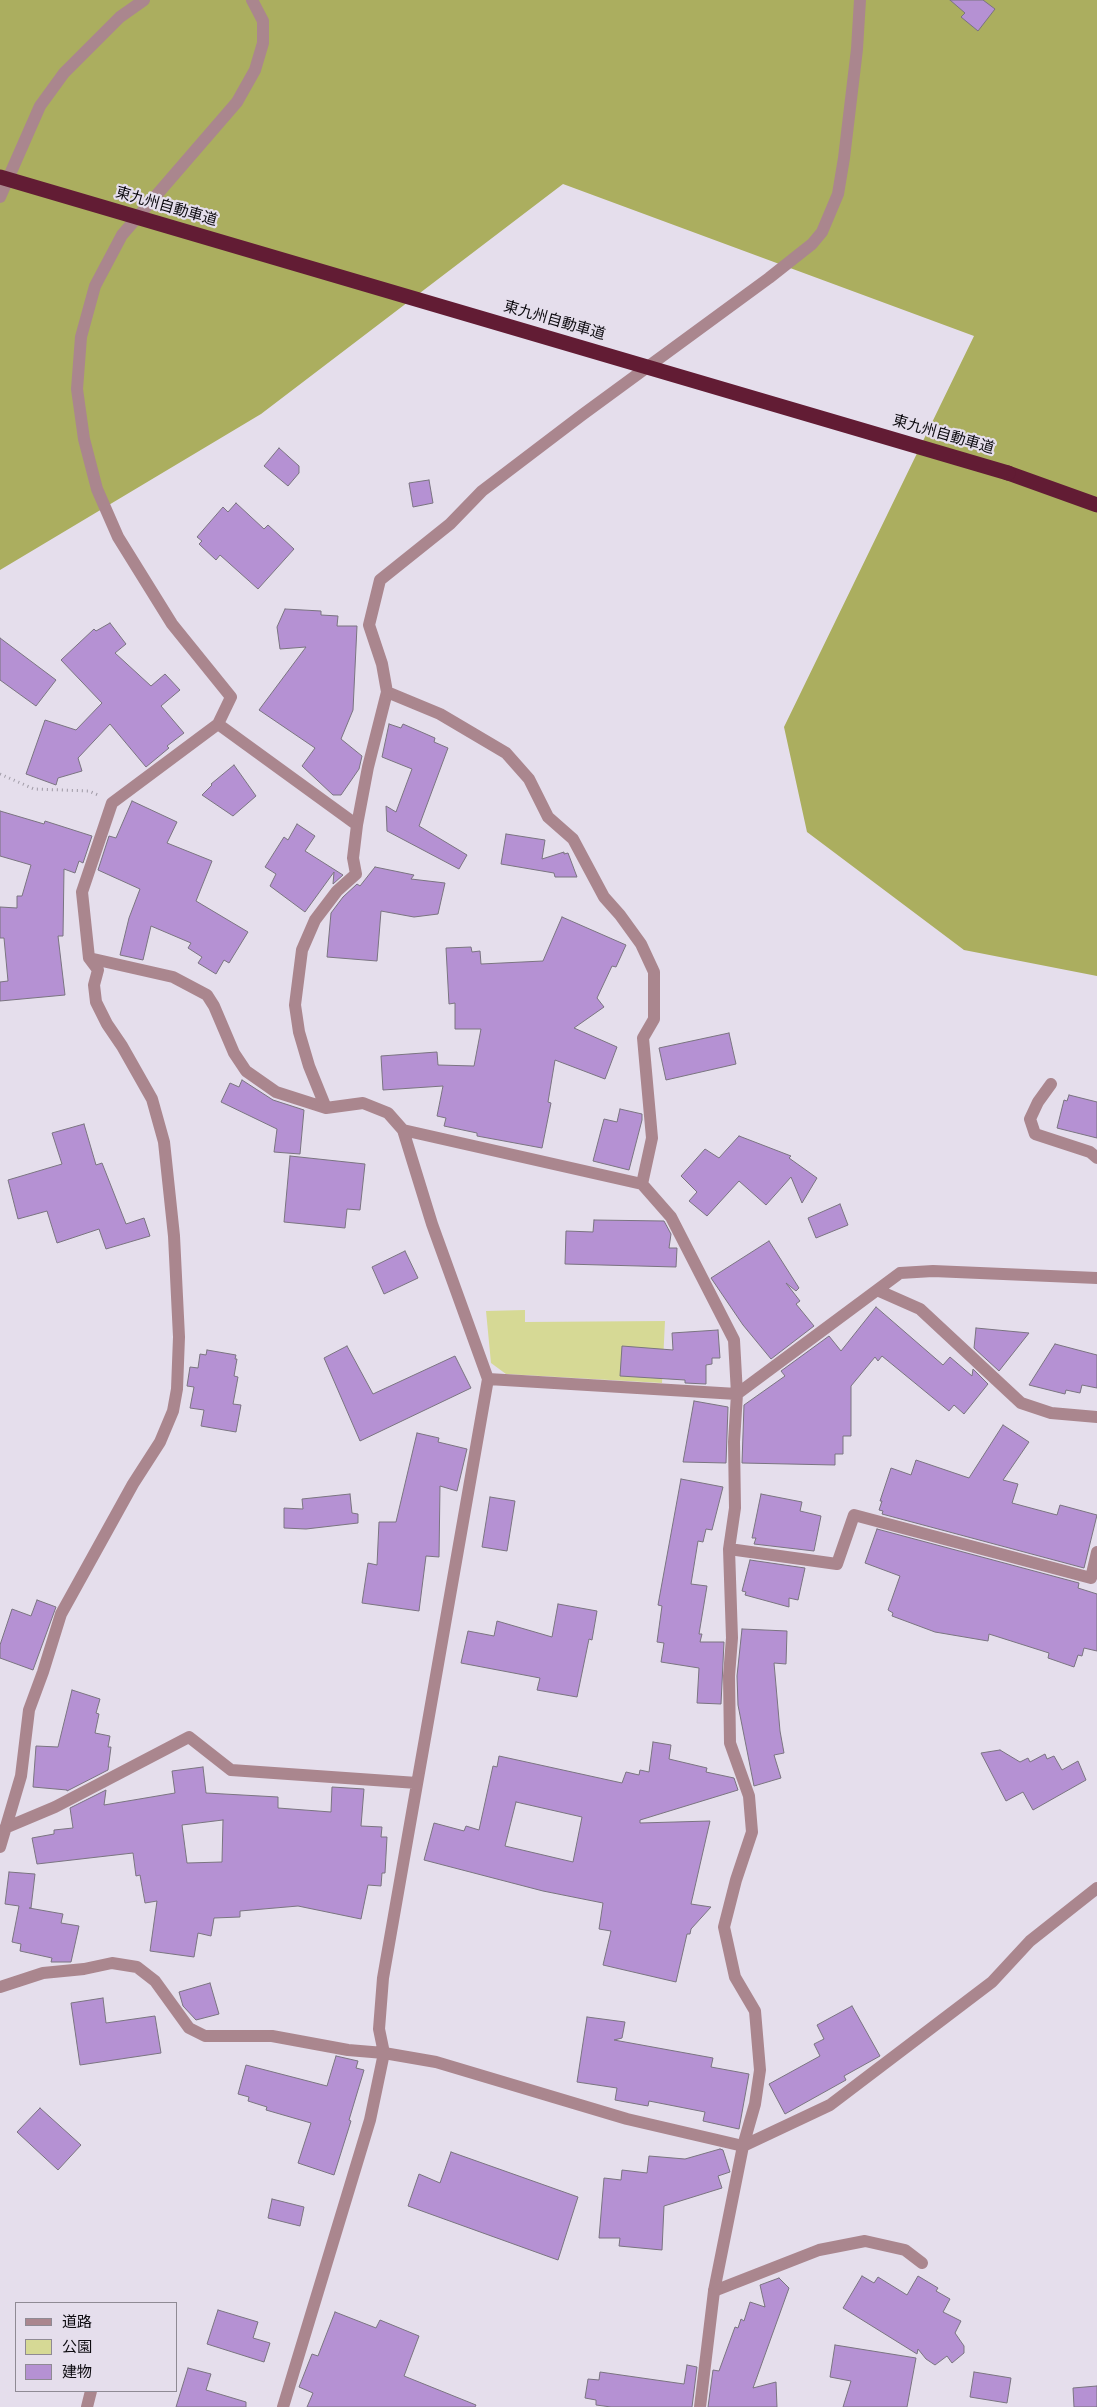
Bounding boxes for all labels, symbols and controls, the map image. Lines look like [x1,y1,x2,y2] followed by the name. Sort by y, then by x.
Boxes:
[113,185,219,231] street label: 東九州自動車道
[501,299,607,345] street label: 東九州自動車道
[890,413,996,459] street label: 東九州自動車道
[15,2302,178,2392] legend
[62,2311,92,2334] text: 道路
[62,2336,92,2359] text: 公園
[62,2361,92,2384] text: 建物

